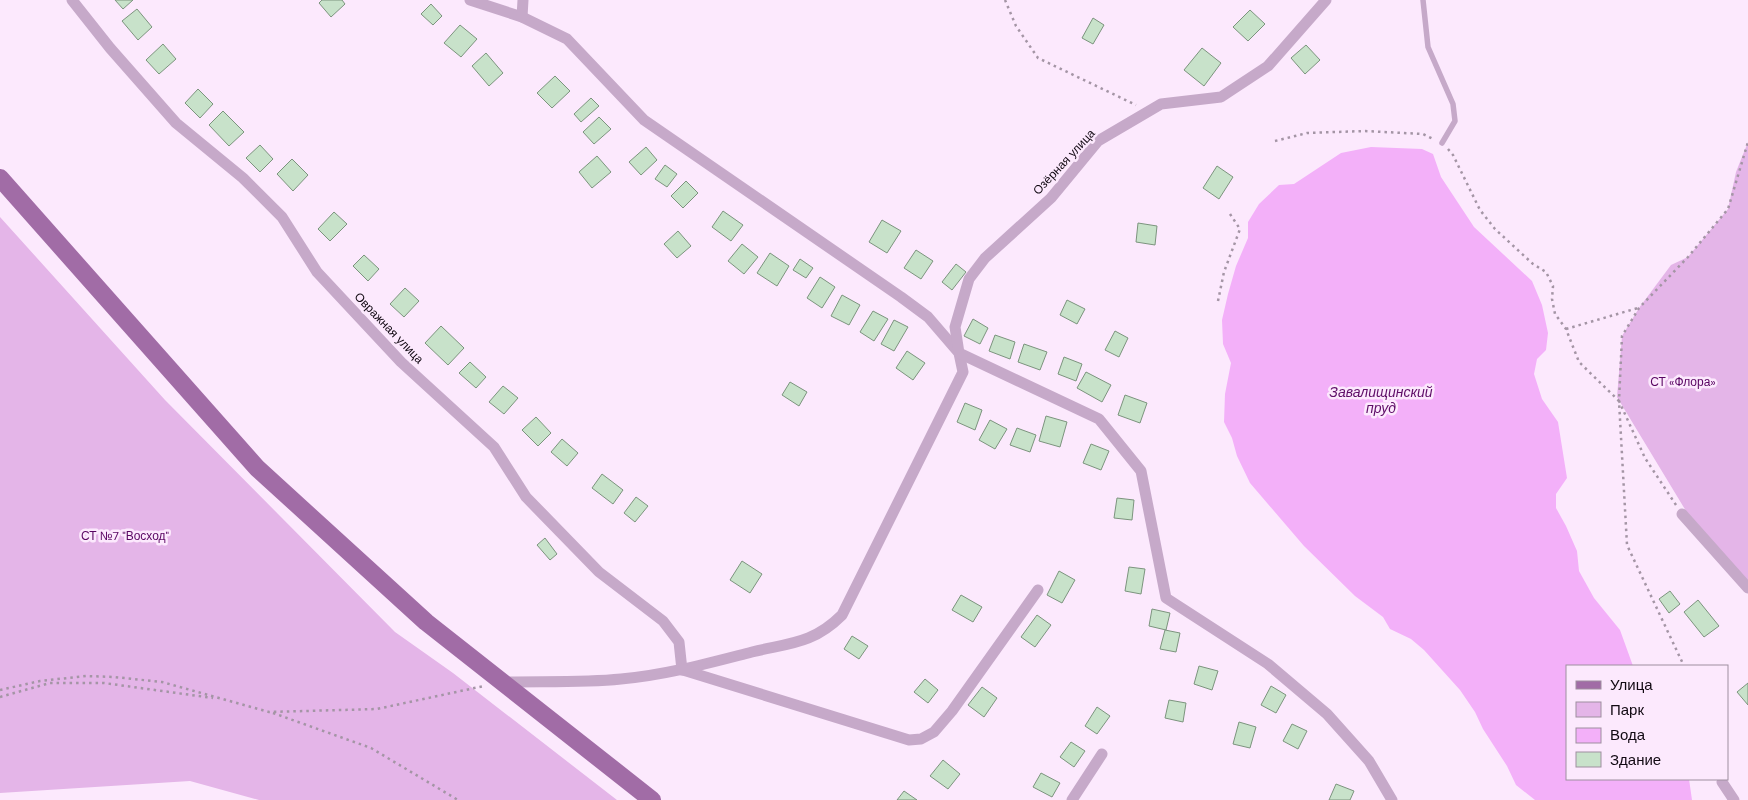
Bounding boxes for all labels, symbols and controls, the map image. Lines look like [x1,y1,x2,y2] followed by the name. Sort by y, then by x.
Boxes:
[1029,126,1099,198] street label: Озёрная улица
[351,289,427,367] street label: Овражная улица
[1650,374,1716,390] park label: СТ «Флора»
[1329,383,1433,417] water label: Завалищинский пруд
[81,528,170,544] park label: СТ №7 "Восход"
[1566,665,1728,780] legend
[1610,675,1653,695] text: Улица
[1610,700,1644,720] text: Парк
[1610,725,1646,745] text: Вода
[1610,750,1661,770] text: Здание

